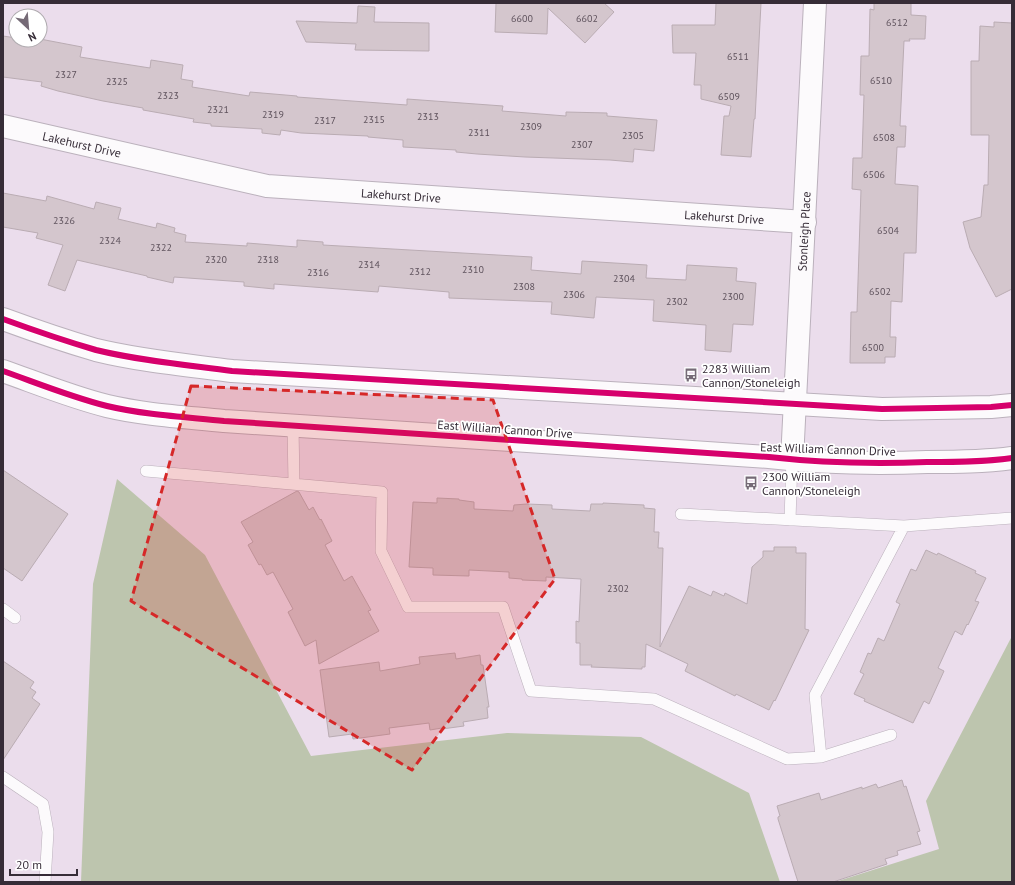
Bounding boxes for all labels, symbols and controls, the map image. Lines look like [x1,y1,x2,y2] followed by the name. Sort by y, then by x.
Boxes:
[8,8,48,48] north arrow
[511,12,533,25] house number: 6600
[576,12,598,25] house number: 6602
[886,16,908,29] house number: 6512
[26,29,39,45] text: N
[727,50,749,63] house number: 6511
[55,68,77,81] house number: 2327
[870,74,892,87] house number: 6510
[106,75,128,88] house number: 2325
[157,89,179,102] house number: 2323
[718,90,740,103] house number: 6509
[207,103,229,116] house number: 2321
[262,108,284,121] house number: 2319
[417,110,439,123] house number: 2313
[363,113,385,126] house number: 2315
[314,114,336,127] house number: 2317
[520,120,542,133] house number: 2309
[468,126,490,139] house number: 2311
[41,128,123,160] street label: Lakehurst Drive
[622,129,644,142] house number: 2305
[873,131,895,144] house number: 6508
[571,138,593,151] house number: 2307
[863,168,885,181] house number: 6506
[361,185,441,205] street label: Lakehurst Drive
[794,191,813,272] street label: Stonleigh Place
[684,206,765,227] street label: Lakehurst Drive
[53,214,75,227] house number: 2326
[877,224,899,237] house number: 6504
[99,234,121,247] house number: 2324
[150,241,172,254] house number: 2322
[205,253,227,266] house number: 2320
[257,253,279,266] house number: 2318
[358,258,380,271] house number: 2314
[462,263,484,276] house number: 2310
[409,265,431,278] house number: 2312
[307,266,329,279] house number: 2316
[613,272,635,285] house number: 2304
[513,280,535,293] house number: 2308
[869,285,891,298] house number: 6502
[563,288,585,301] house number: 2306
[722,290,744,303] house number: 2300
[666,295,688,308] house number: 2302
[862,341,884,354] house number: 6500
[702,361,800,390] place label: 2283 William Cannon/Stoneleigh
[683,367,699,383] bus stop icon: 2283 William Cannon/Stoneleigh
[437,417,573,441] street label: East William Cannon Drive
[760,439,896,459] street label: East William Cannon Drive
[762,469,860,498] place label: 2300 William Cannon/Stoneleigh
[743,475,759,491] bus stop icon: 2300 William Cannon/Stoneleigh
[607,582,629,595] house number: 2302
[10,851,77,877] scale bar
[16,857,42,872] text: 20 m

